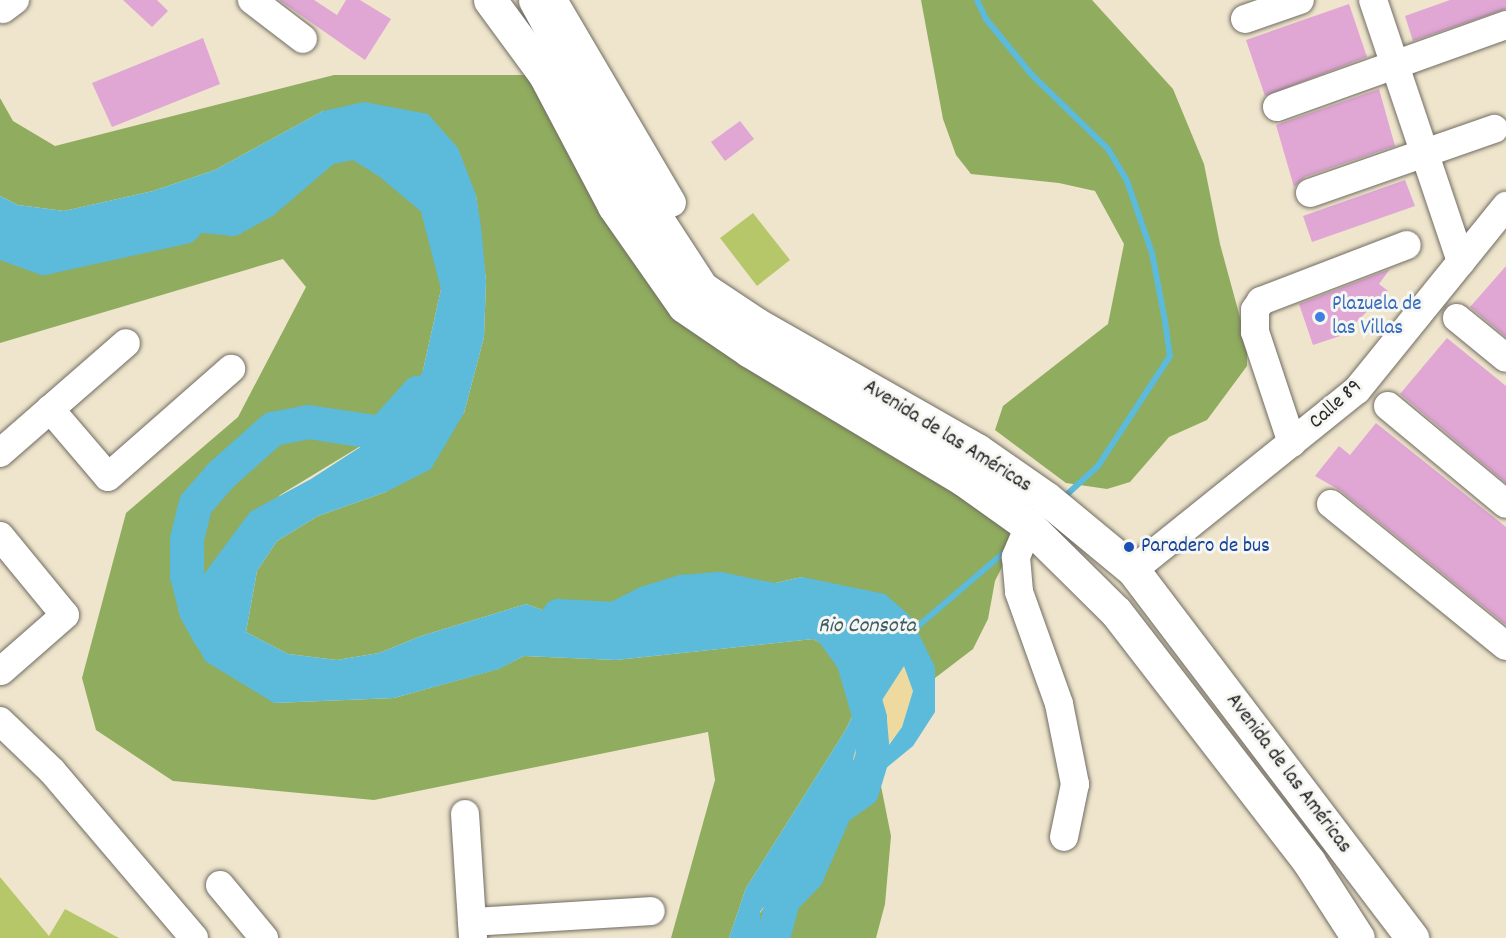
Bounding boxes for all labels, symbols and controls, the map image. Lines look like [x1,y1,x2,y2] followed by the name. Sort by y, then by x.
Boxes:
[1332,292,1421,342] place label: Plazuela de las Villas
[1313,310,1327,324] marker: Plazuela de las Villas
[858,375,1036,499] street label: Avenida de las Américas
[1304,375,1368,435] street label: Calle 89
[1141,534,1270,560] place label: Paradero de bus
[1122,540,1136,554] marker: Paradero de bus
[818,614,916,640] water label: Rio Consota
[1220,689,1356,859] street label: Avenida de las Américas

